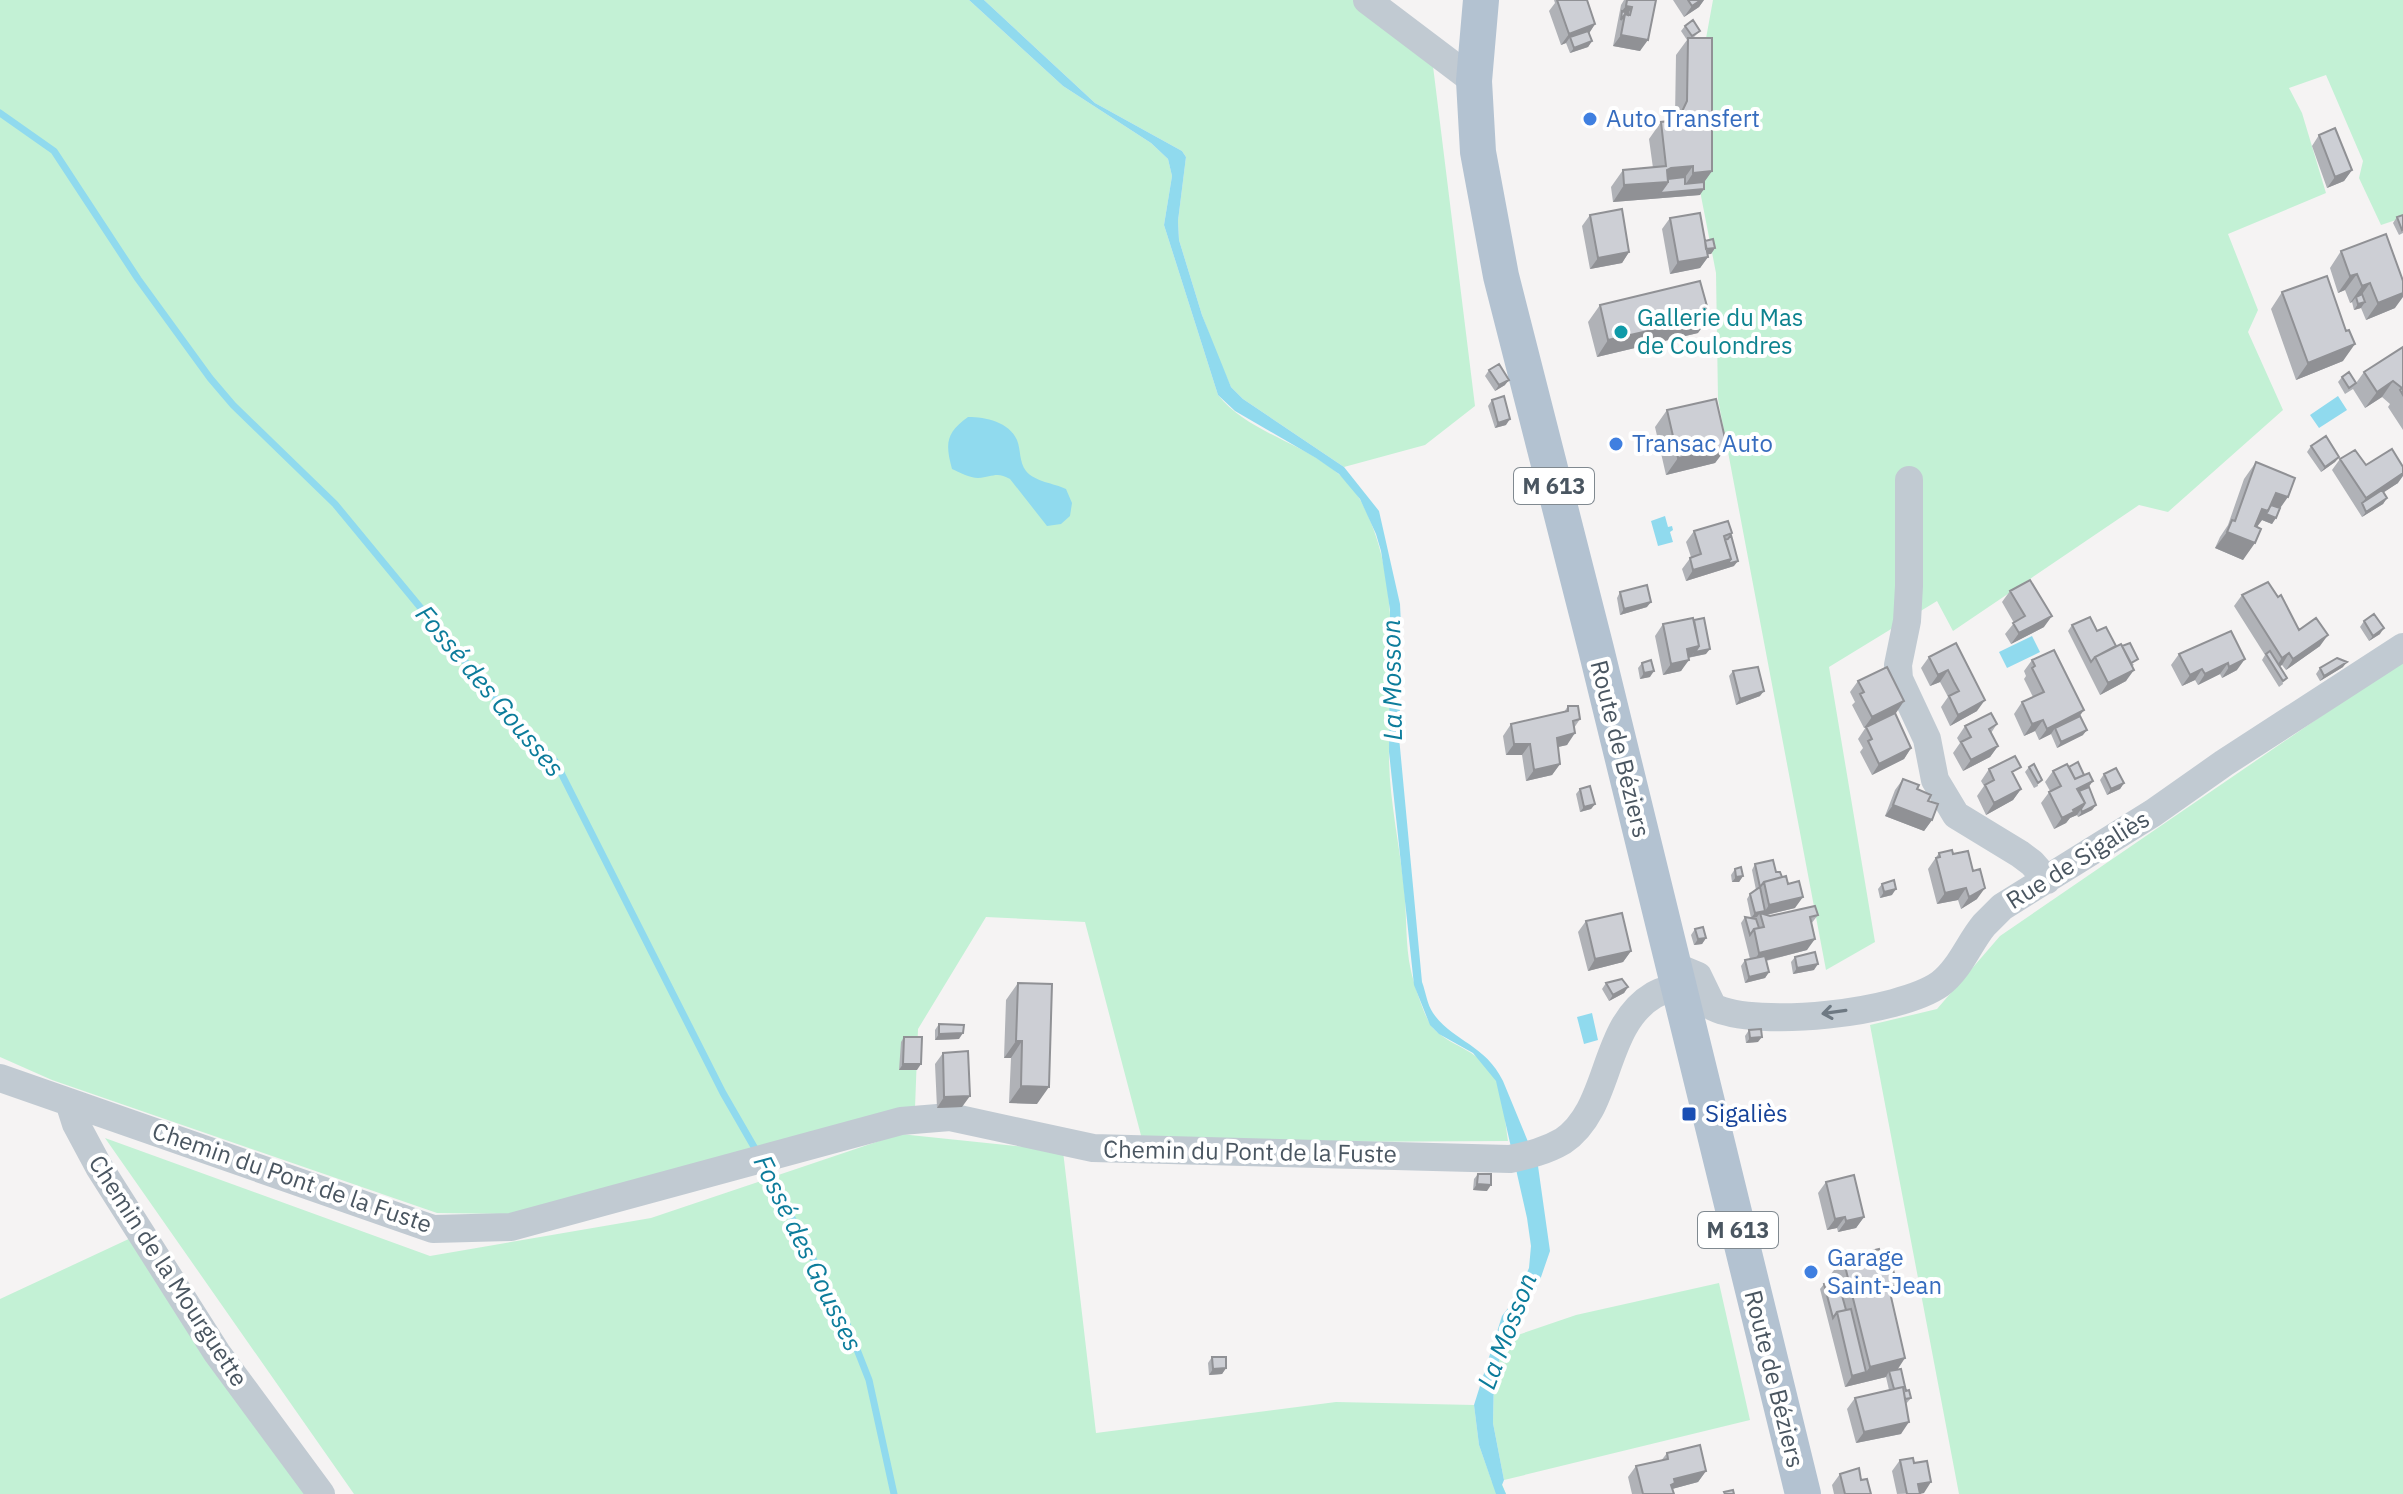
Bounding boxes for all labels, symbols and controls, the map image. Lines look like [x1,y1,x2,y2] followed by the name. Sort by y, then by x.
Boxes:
[1606,102,1760,134] place label: Auto Transfert
[1581,110,1599,128] marker: Auto Transfert
[1637,301,1803,361] place label: Gallerie du Mas de Coulondres
[1612,323,1630,341] marker: Gallerie du Mas de Coulondres
[1632,427,1773,459] place label: Transac Auto
[1607,435,1625,453] marker: Transac Auto
[1514,468,1594,504] road number: M 613
[409,597,573,783] water label: Fossé des Gousses
[1373,619,1409,741] water label: La Mosson
[1583,657,1658,841] street label: Route de Béziers
[2000,802,2155,916] street label: Rue de Sigaliès
[1822,1005,1847,1020] one-way arrow
[1705,1097,1788,1129] place label: Sigaliès
[1680,1105,1698,1123] marker: Sigaliès
[148,1114,436,1240] street label: Chemin du Pont de la Fuste
[1103,1132,1397,1170] street label: Chemin du Pont de la Fuste
[82,1149,256,1392] street label: Chemin de la Mourguette
[747,1149,871,1356] water label: Fossé des Gousses
[1698,1212,1778,1248] road number: M 613
[1827,1241,1942,1301] place label: Garage Saint-Jean
[1802,1263,1820,1281] marker: Garage Saint-Jean
[1468,1268,1544,1393] water label: La Mosson
[1737,1287,1812,1471] street label: Route de Béziers

